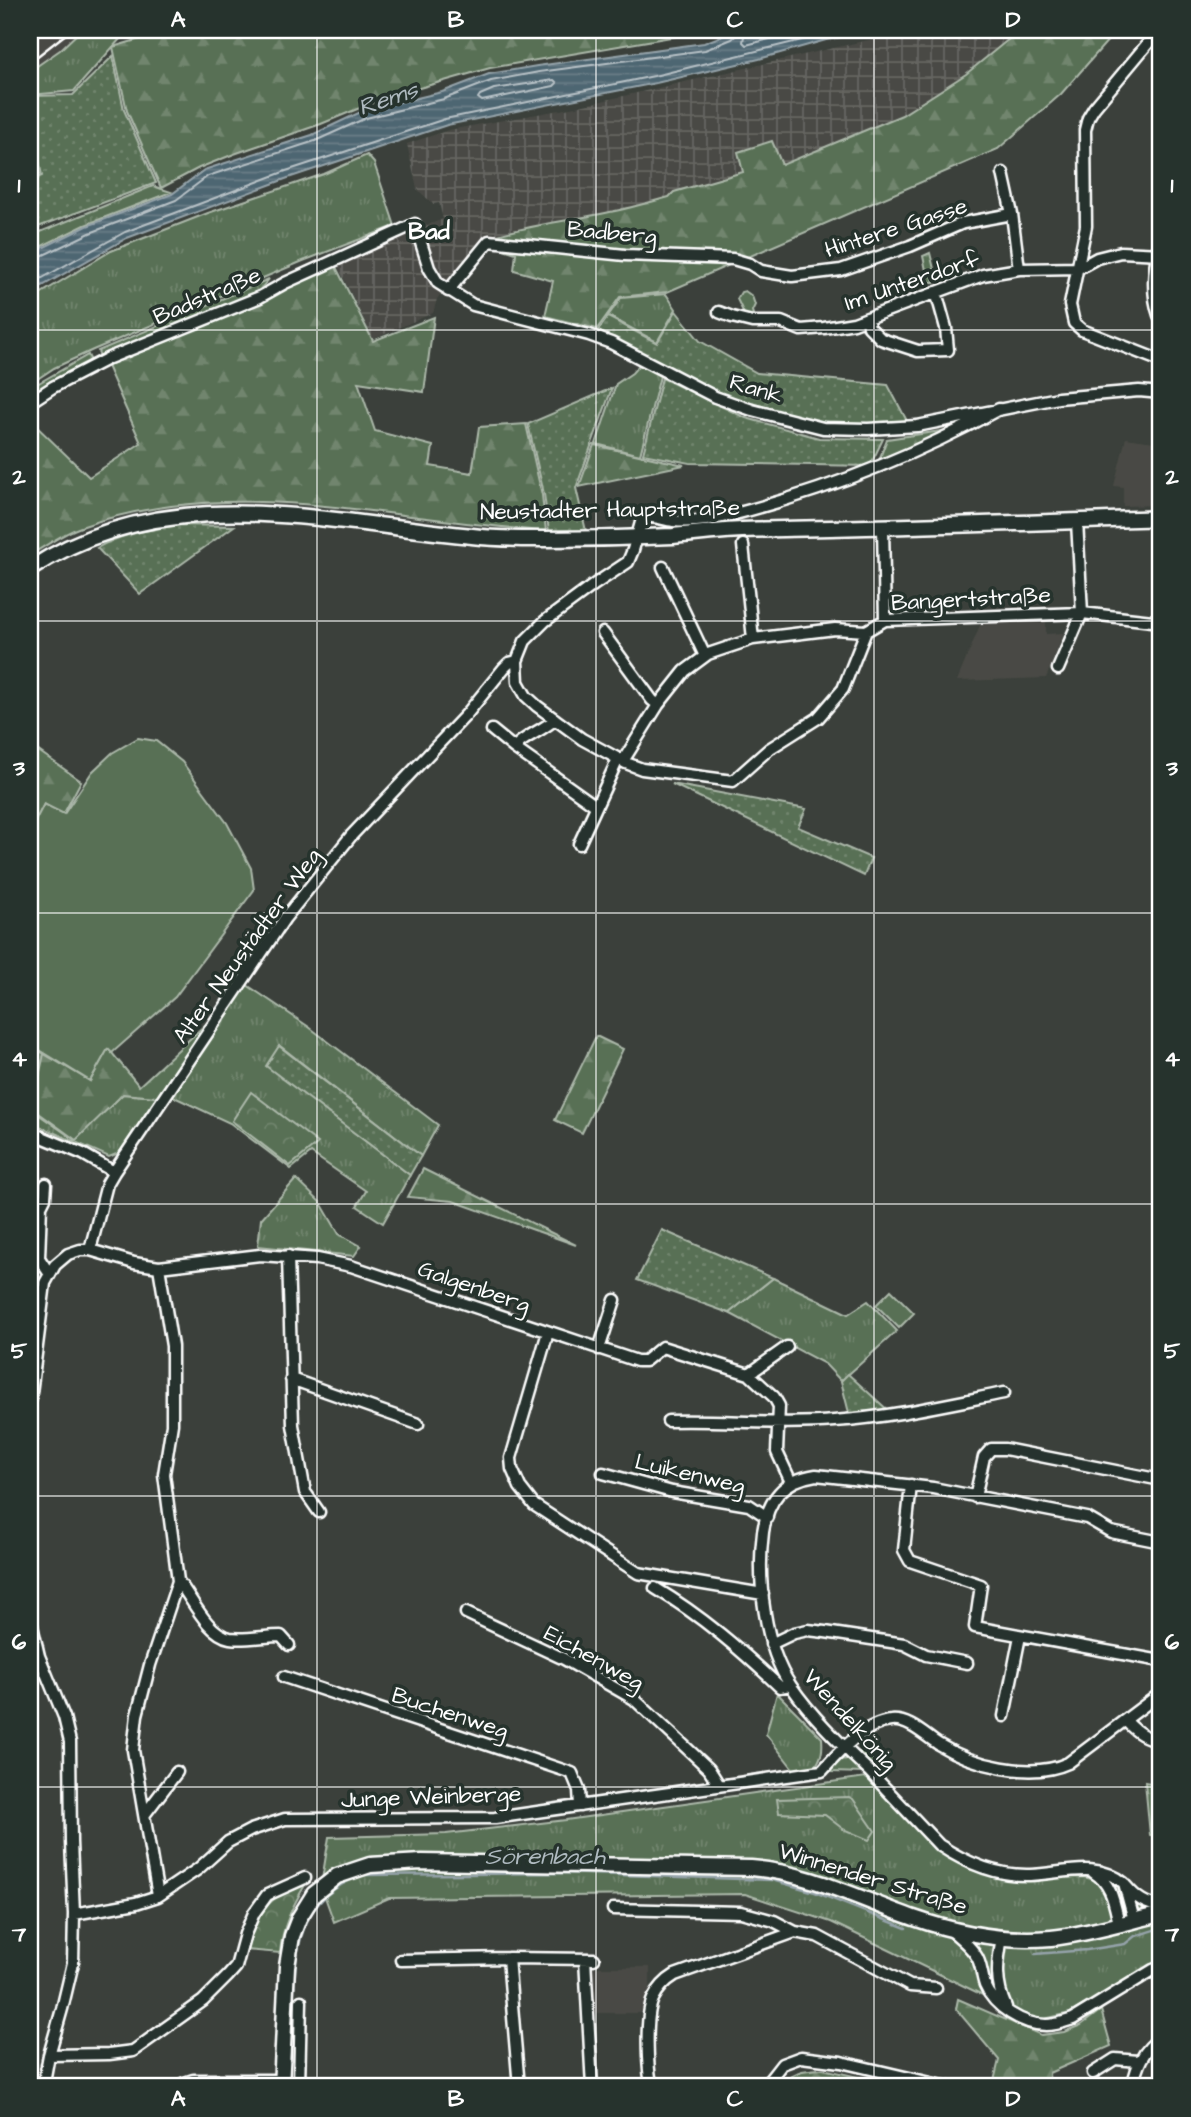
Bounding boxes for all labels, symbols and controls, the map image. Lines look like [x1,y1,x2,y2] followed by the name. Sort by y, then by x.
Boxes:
[171,4,186,36] text: A
[448,4,465,36] text: B
[727,4,744,36] text: C
[1006,4,1021,36] text: D
[354,72,424,125] water label: Rems
[18,169,21,201] text: 1
[1171,169,1174,201] text: 1
[821,190,971,266] street label: Hintere Gasse
[566,213,658,254] street label: Badberg
[408,215,450,249] district label: Bad
[840,243,984,319] street label: Im Unterdorf
[148,259,266,333] street label: Badstraße
[726,366,786,412] street label: Rank
[11,461,26,493] text: 2
[1164,461,1179,493] text: 2
[480,492,740,528] street label: Neustadter Hauptstraße
[890,579,1052,620] street label: Bangertstraße
[12,752,25,784] text: 3
[1165,752,1178,784] text: 3
[165,842,330,1051] street label: Alter Neustädter Weg
[11,1043,27,1075] text: 4
[1164,1043,1180,1075] text: 4
[413,1253,535,1322] street label: Galgenberg
[11,1335,28,1367] text: 5
[1164,1335,1181,1367] text: 5
[632,1446,748,1503] street label: Luikenweg
[538,1617,650,1700] street label: Eichenweg
[12,1626,27,1658] text: 6
[1165,1626,1180,1658] text: 6
[795,1662,905,1779] street label: Wendelkönig
[387,1679,513,1748] street label: Buchenweg
[340,1778,522,1817] street label: Junge Weinberge
[775,1835,971,1923] street label: Winnender Straße
[485,1840,606,1874] water label: Sörenbach
[11,1918,27,1950] text: 7
[1164,1918,1180,1950] text: 7
[171,2083,186,2115] text: A
[448,2083,465,2115] text: B
[727,2083,744,2115] text: C
[1006,2083,1021,2115] text: D

